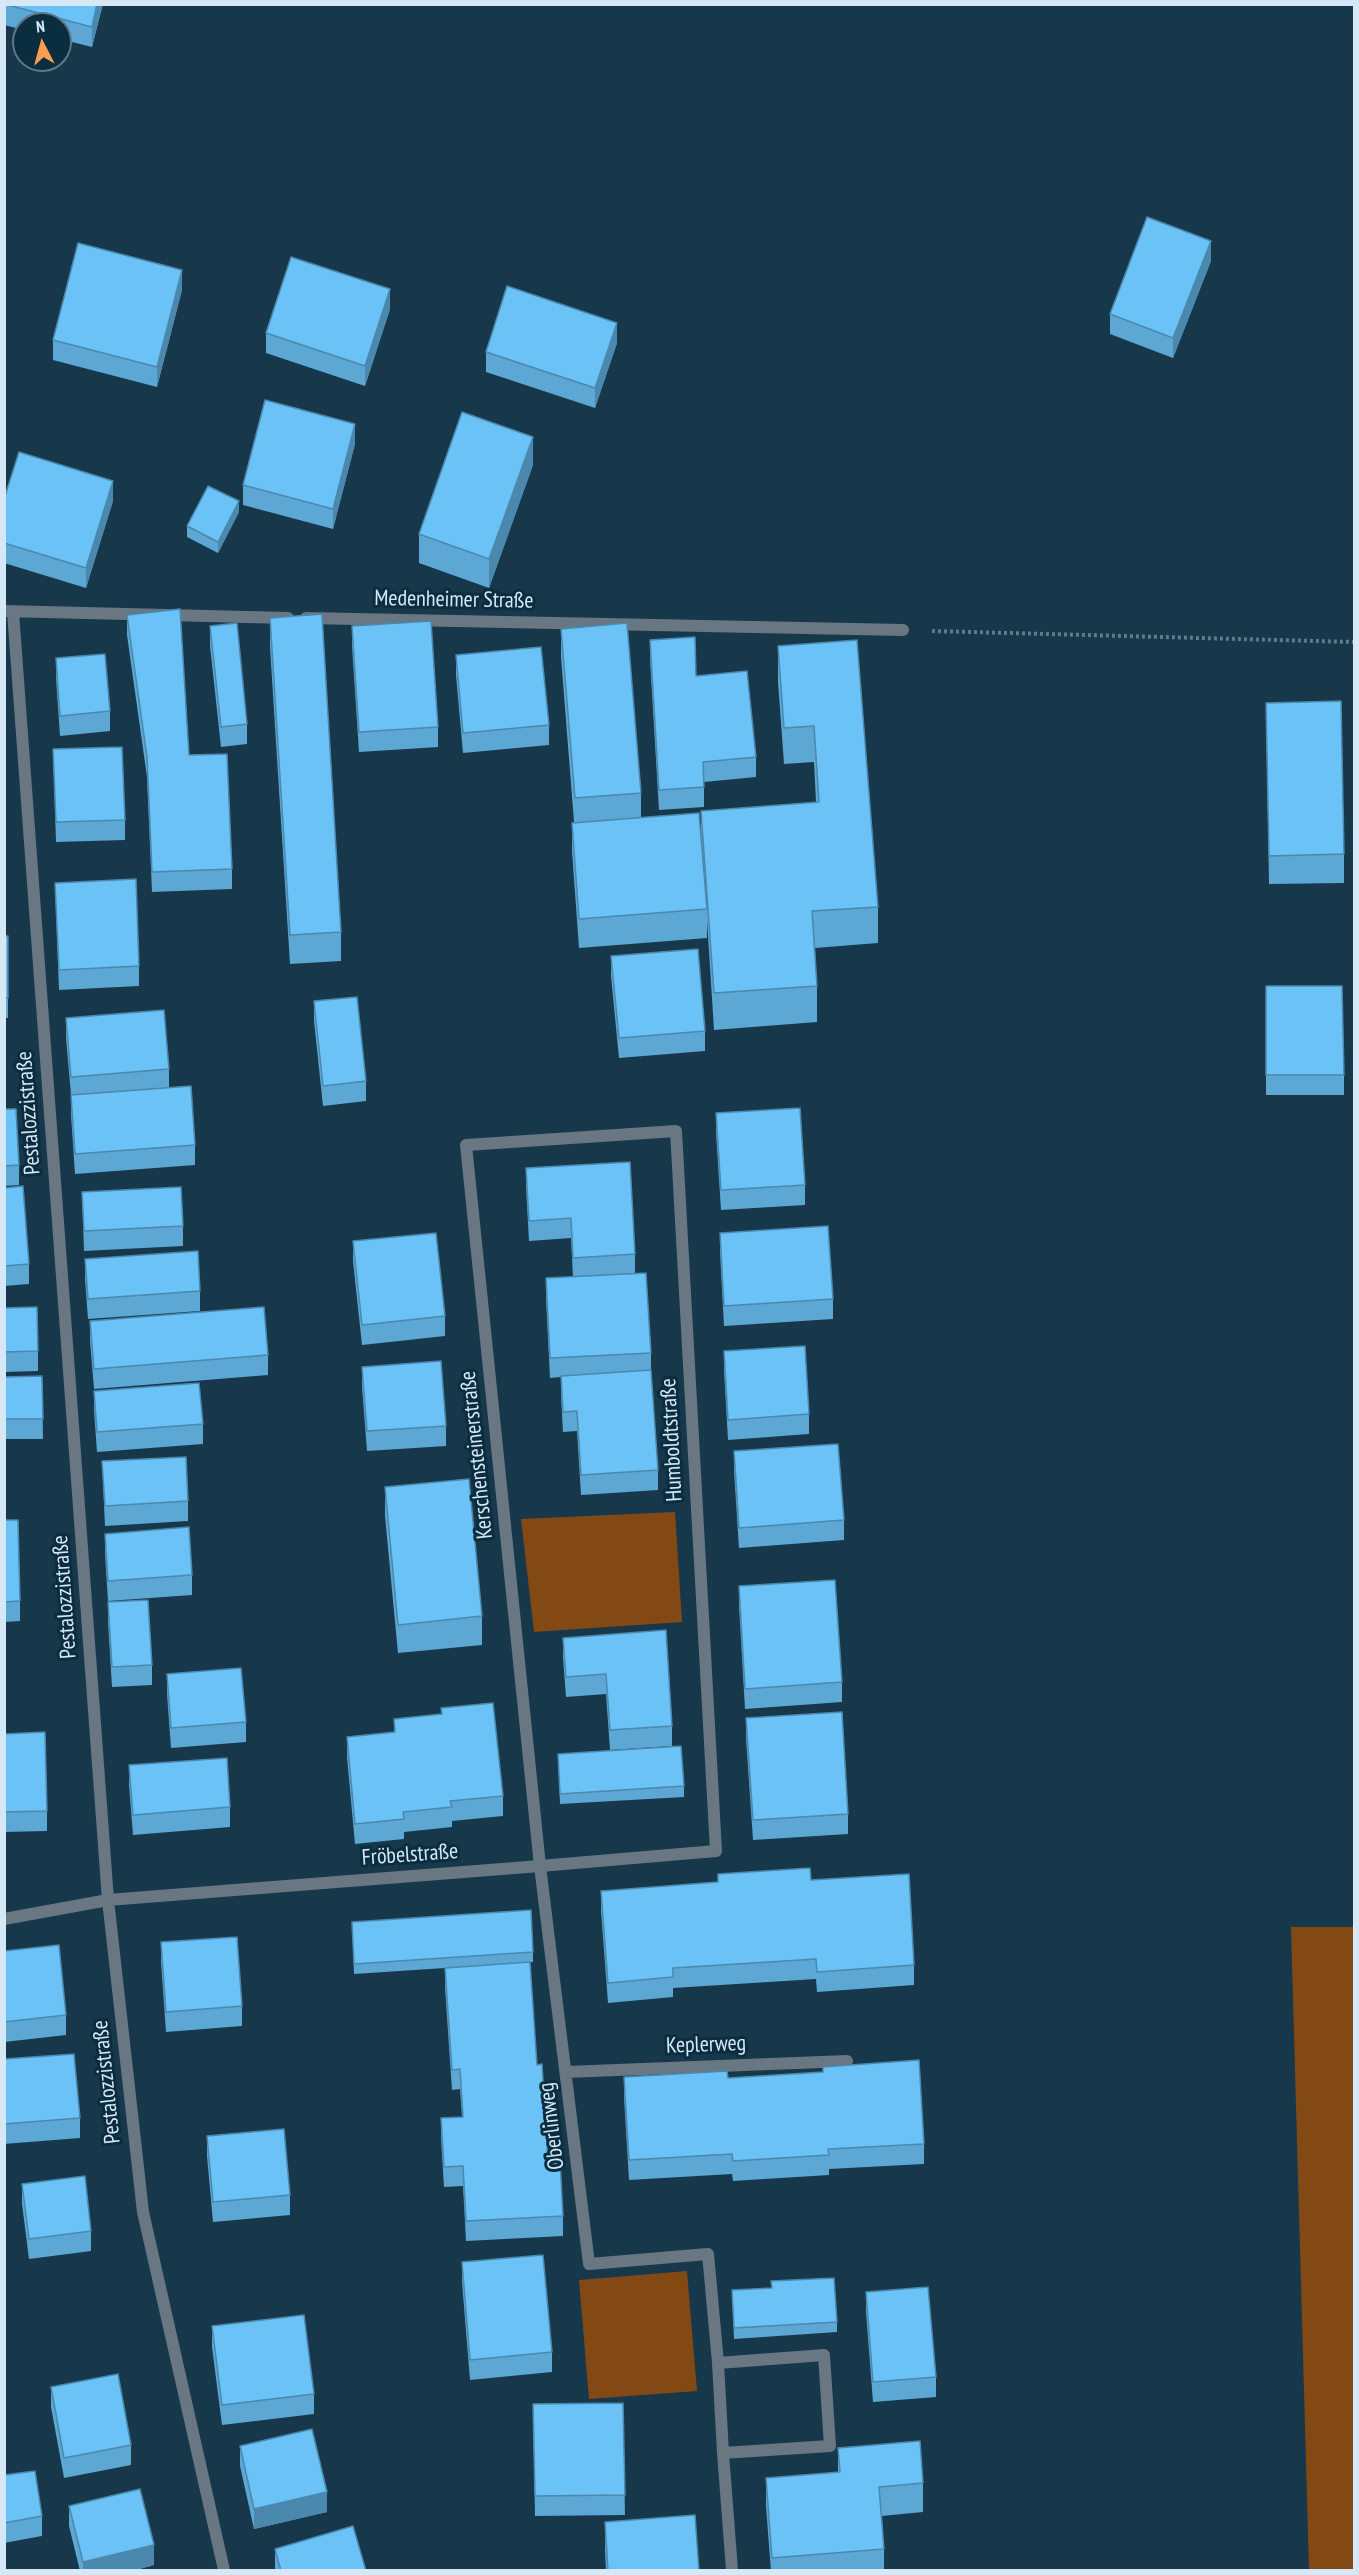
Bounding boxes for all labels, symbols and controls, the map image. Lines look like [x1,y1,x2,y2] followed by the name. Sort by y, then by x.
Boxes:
[12,12,72,72] north arrow
[35,16,46,36] text: N
[374,585,534,615] street label: Medenheimer Straße
[12,1050,46,1176] street label: Pestalozzistraße
[455,1370,499,1540] street label: Kerschensteinerstraße
[656,1378,688,1502] street label: Humboldtstraße
[48,1534,82,1660] street label: Pestalozzistraße
[361,1838,459,1872] street label: Fröbelstraße
[87,2019,127,2145] street label: Pestalozzistraße
[666,2030,746,2060] street label: Keplerweg
[534,2081,570,2171] street label: Oberlinweg

